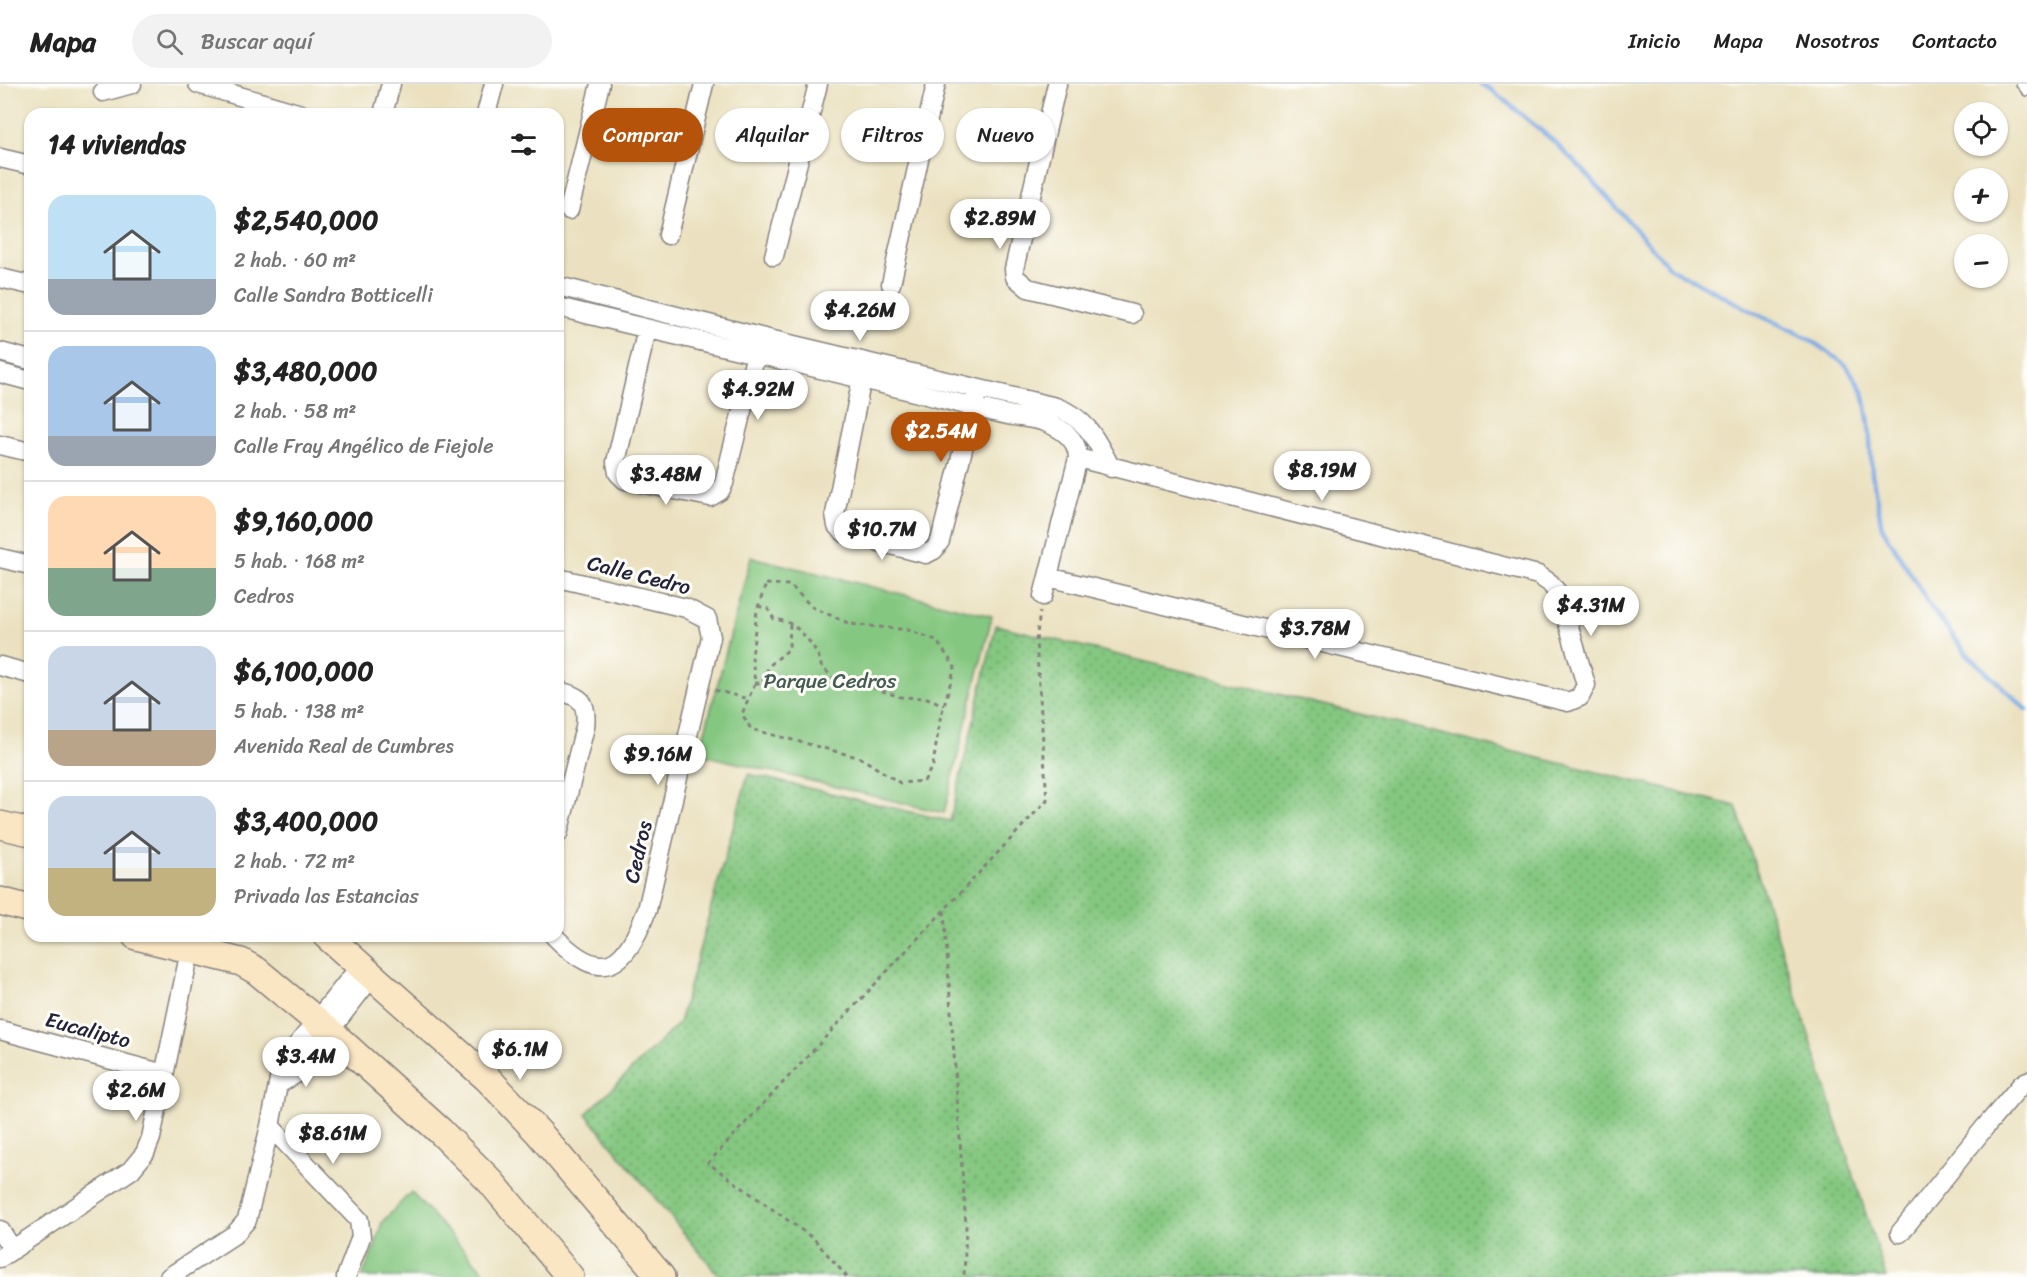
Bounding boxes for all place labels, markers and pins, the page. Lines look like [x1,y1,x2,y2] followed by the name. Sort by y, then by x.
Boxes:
[951,199,1049,250] pin: $2.89M
[811,291,909,342] pin: $4.26M
[709,370,807,421] pin: $4.92M
[892,412,990,463] pin: $2.54M
[1273,451,1371,502] pin: $8.19M
[617,455,715,506] pin: $3.48M
[833,510,931,561] pin: $10.7M
[1542,586,1640,637] pin: $4.31M
[1266,609,1364,660] pin: $3.78M
[609,735,707,786] pin: $9.16M
[478,1030,562,1081] pin: $6.1M
[264,1037,348,1088] pin: $3.4M
[94,1071,178,1122] pin: $2.6M
[284,1114,382,1165] pin: $8.61M

